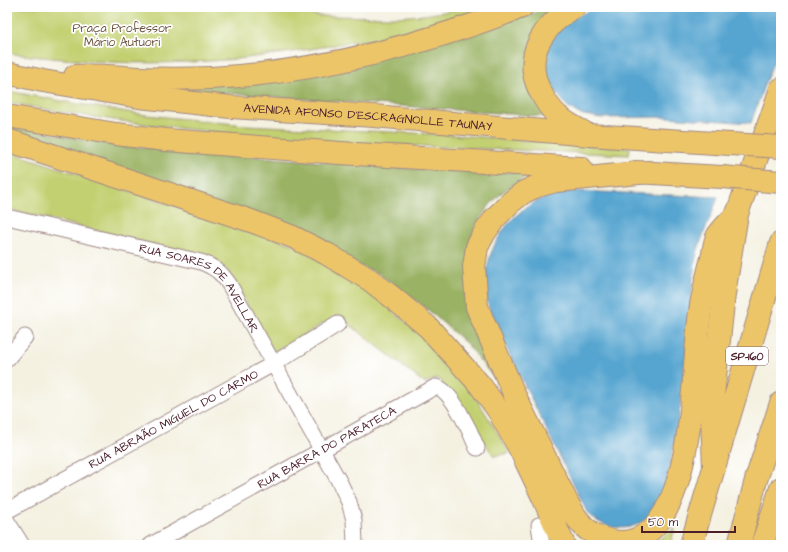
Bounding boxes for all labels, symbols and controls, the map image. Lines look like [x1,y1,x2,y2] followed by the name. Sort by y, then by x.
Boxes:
[73,20,172,51] park label: Praça Professor Mário Autuori
[243,100,494,135] street label: AVENIDA AFONSO D'ESCRAGNOLLE TAUNAY
[137,240,263,336] street label: RUA SOARES DE AVELLAR
[726,347,768,365] road number: SP-160
[86,366,261,473] street label: RUA ABRAÃO MIGUEL DO CARMO
[254,402,400,493] street label: RUA BARRA DO PARATECA
[642,508,735,534] scale bar
[648,514,679,531] text: 50 m

